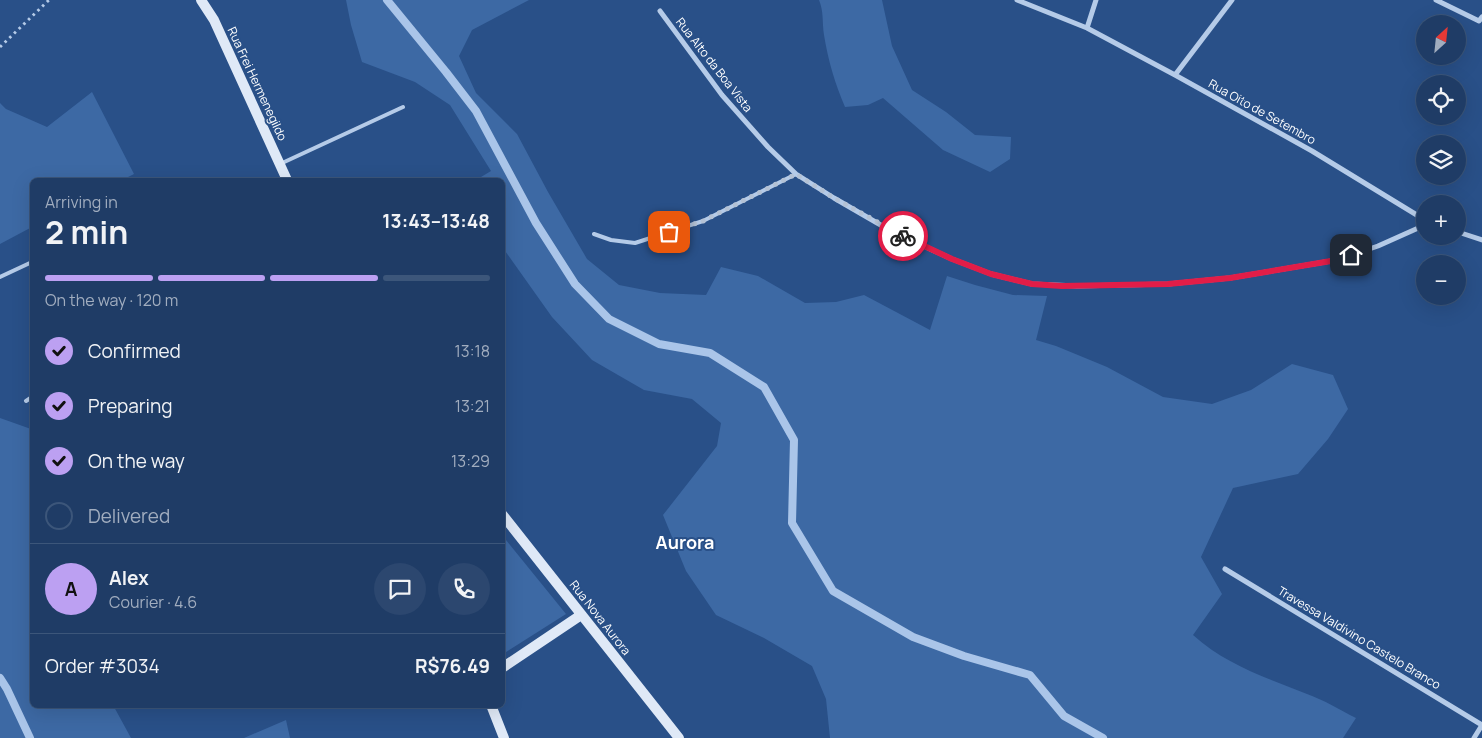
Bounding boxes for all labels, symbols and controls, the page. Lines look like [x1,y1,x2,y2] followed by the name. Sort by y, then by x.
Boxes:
[672,14,757,115] street label: Rua Alto da Boa Vista
[1416,15,1466,65] north arrow
[1416,15,1466,305] map controls
[224,24,291,143] street label: Rua Frei Hermenegildo
[1206,75,1319,148] street label: Rua Oito de Setembro
[1416,75,1466,125] button: locate
[1416,135,1466,185] button: layers
[45,191,118,213] text: Arriving in
[1416,195,1466,245] button: +
[382,208,490,234] text: 13:43–13:48
[45,210,128,254] text: 2 min
[648,211,690,253] pin
[878,211,928,261] courier
[655,218,683,246] icon: bag
[889,222,917,250] icon: bike
[1330,234,1372,276] pin
[1337,241,1365,269] icon: home
[1416,255,1466,305] button: −
[45,289,178,311] text: On the way · 120 m
[45,337,73,365] icon: check
[88,338,181,364] text: Confirmed
[455,340,490,362] text: 13:18
[45,392,73,420] icon: check
[88,393,173,419] text: Preparing
[455,395,490,417] text: 13:21
[45,447,73,475] icon: check
[88,448,185,474] text: On the way
[451,450,490,472] text: 13:29
[88,503,170,529] text: Delivered
[656,530,714,554] district label: Aurora
[374,563,426,615] button: chat
[438,563,490,615] button: phone
[109,565,149,591] text: Alex
[65,576,77,602] text: A
[566,577,635,659] street label: Rua Nova Aurora
[1275,582,1444,693] street label: Travessa Valdívino Castelo Branco
[109,591,197,613] text: Courier · 4.6
[45,653,160,679] text: Order #3034
[415,653,490,679] text: R$76.49

